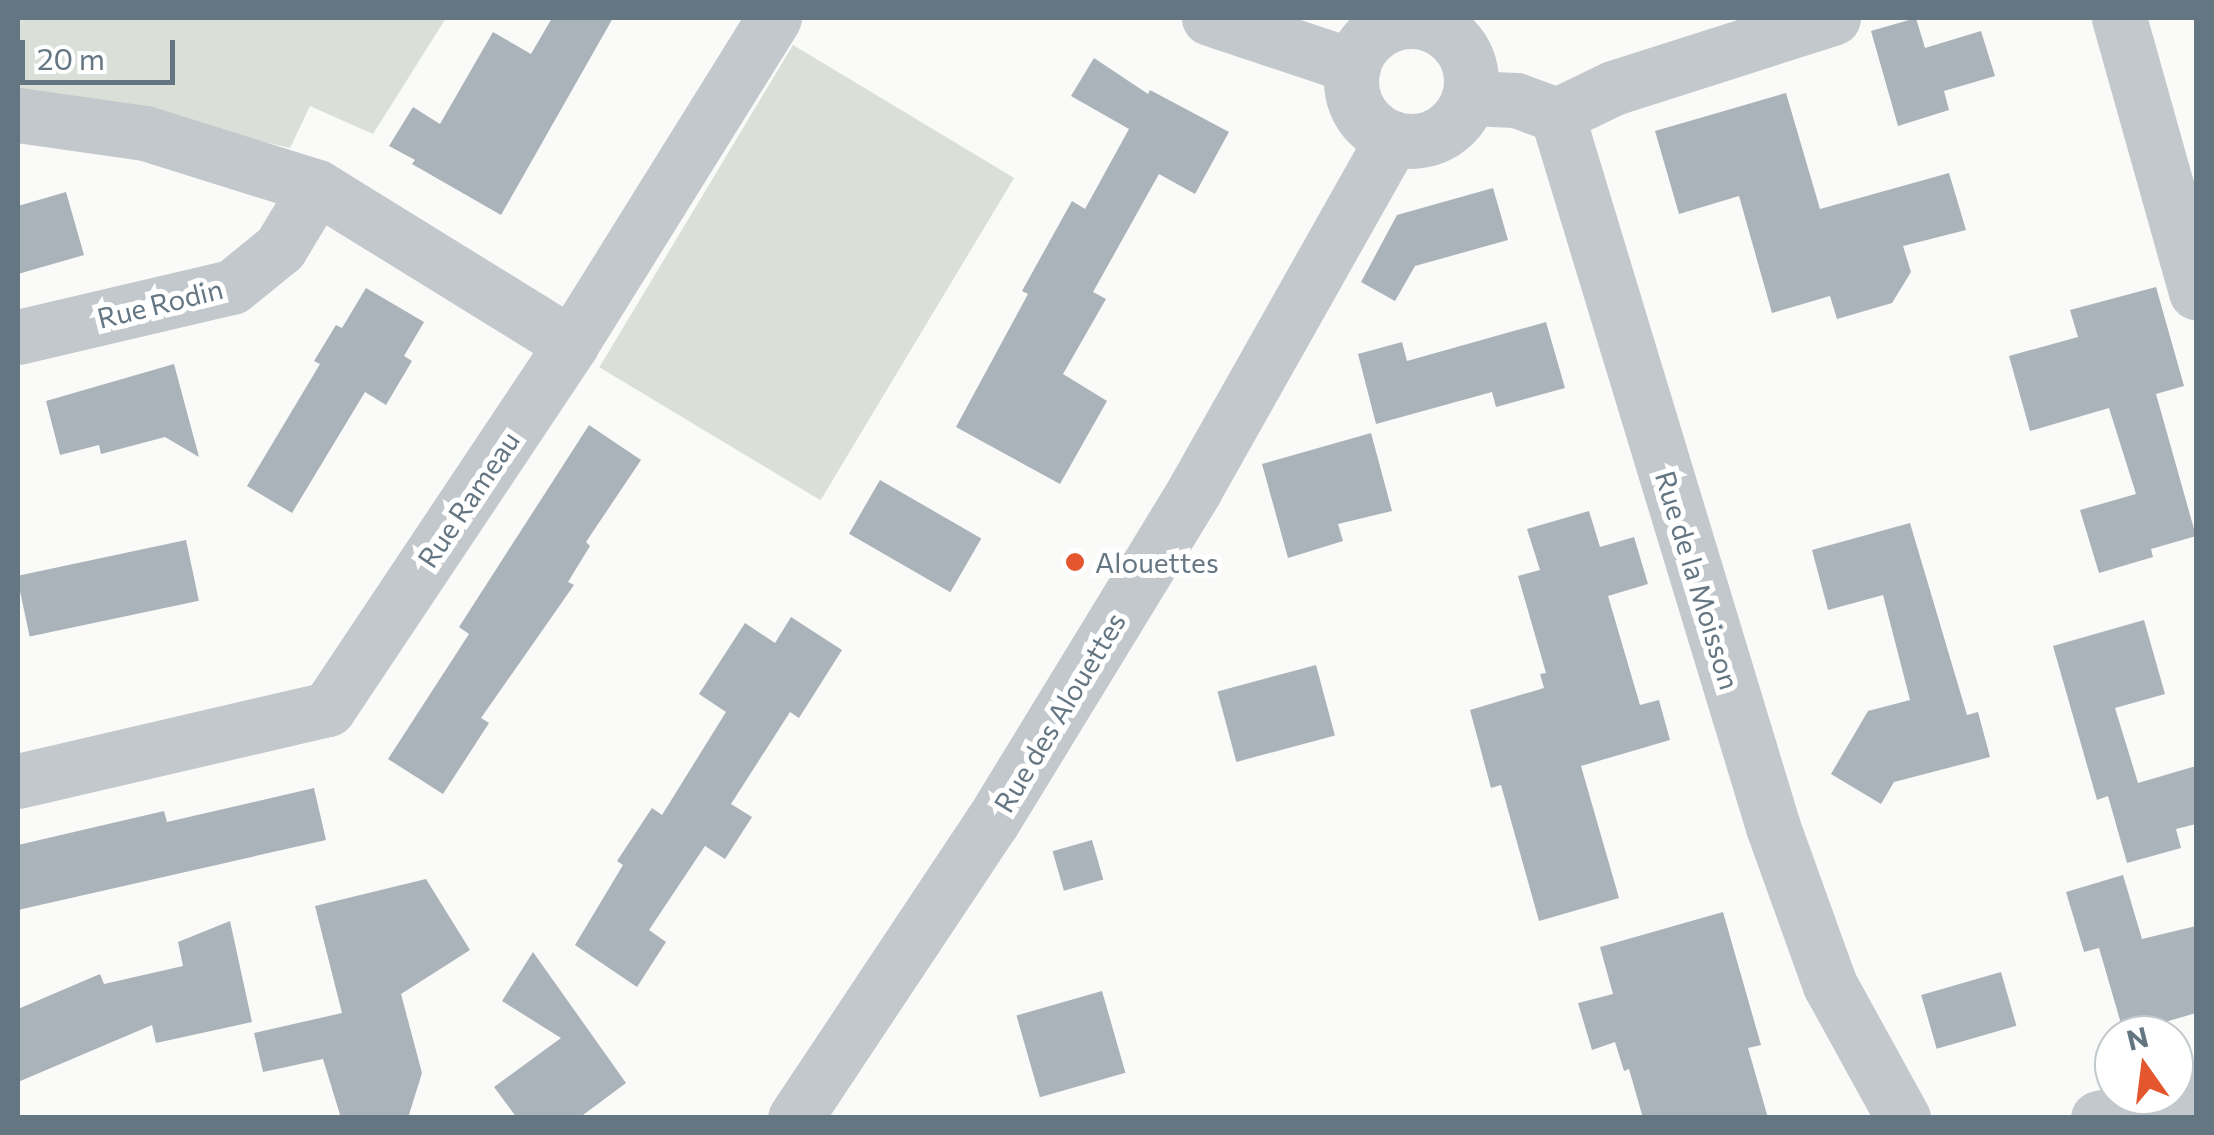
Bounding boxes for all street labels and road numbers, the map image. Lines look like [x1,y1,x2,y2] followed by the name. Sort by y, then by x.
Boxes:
[94,271,226,335] street label: Rue Rodin
[410,424,526,574] street label: Rue Rameau
[1649,467,1747,693] street label: Rue de la Moisson
[986,606,1132,818] street label: Rue des Alouettes

